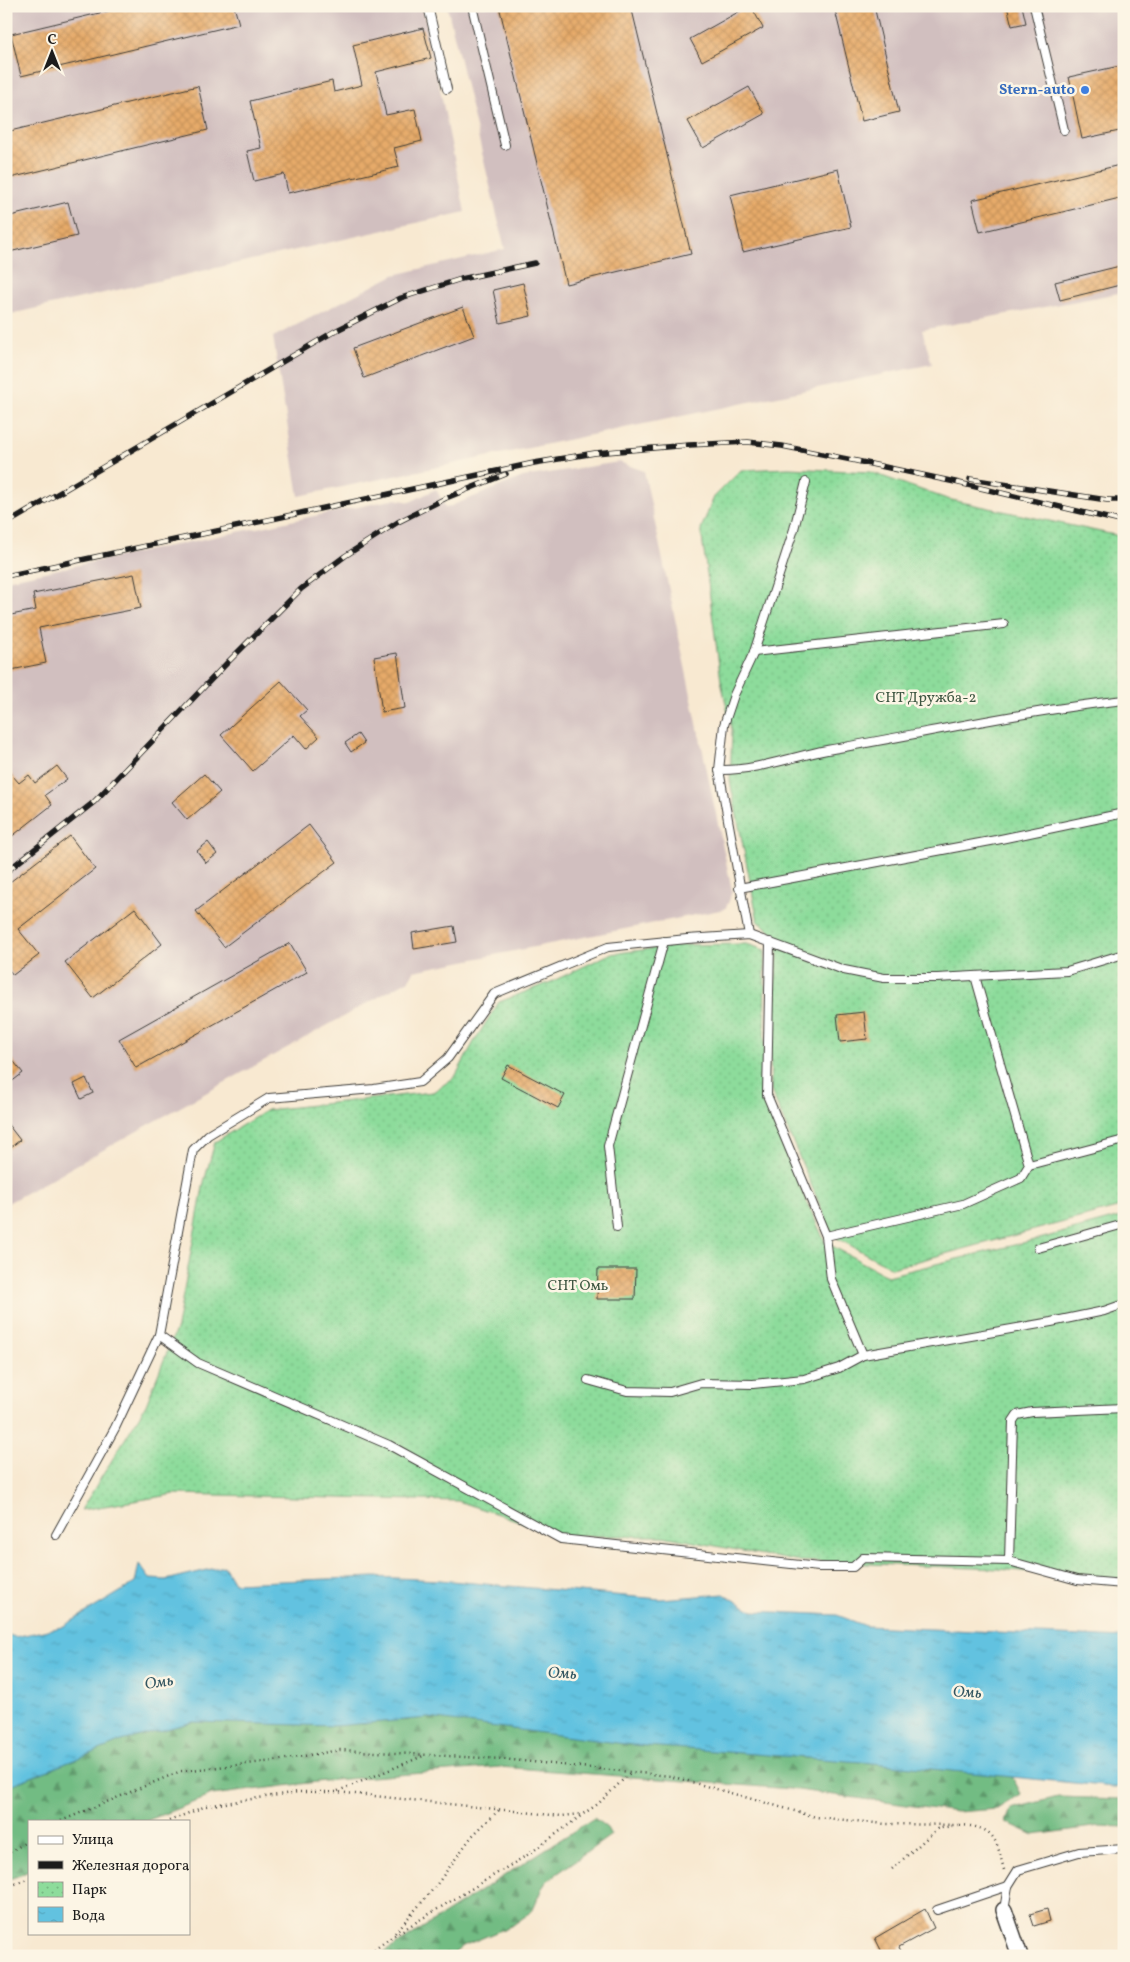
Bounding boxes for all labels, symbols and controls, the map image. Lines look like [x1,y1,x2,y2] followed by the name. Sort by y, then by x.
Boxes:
[28,28,78,78] north arrow
[47,31,57,50] text: С
[999,80,1075,101] place label: Stern-auto
[1079,84,1091,96] marker: Stern-auto
[875,688,977,709] park label: СНТ Дружба-2
[548,1276,608,1297] park label: СНТ Омь
[547,1662,577,1686] water label: Омь
[143,1670,175,1696] water label: Омь
[952,1681,982,1705] water label: Омь
[28,1820,190,1934] legend
[72,1830,114,1851] text: Улица
[72,1856,189,1877] text: Железная дорога
[72,1880,107,1901] text: Парк
[72,1906,105,1927] text: Вода

